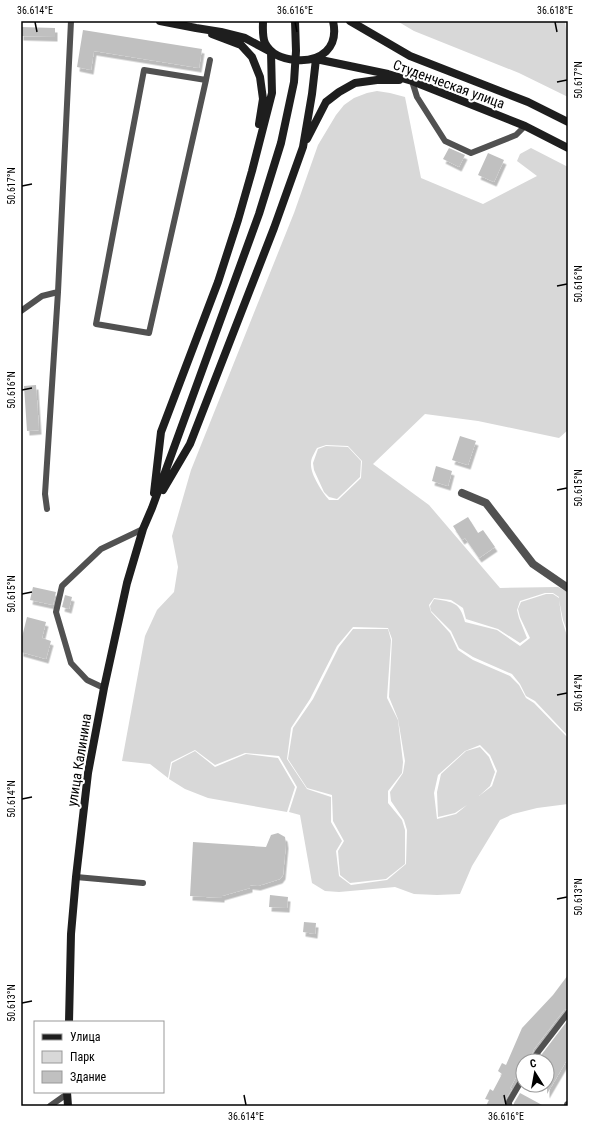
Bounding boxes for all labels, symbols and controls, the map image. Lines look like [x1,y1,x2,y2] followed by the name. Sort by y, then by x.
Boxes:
[17,5,53,16] text: 36.614°E
[277,5,313,16] text: 36.616°E
[537,5,573,16] text: 36.618°E
[391,56,507,112] street label: Студенческая улица
[573,61,584,99] text: 50.617°N
[6,167,17,205] text: 50.617°N
[573,265,584,303] text: 50.616°N
[6,371,17,409] text: 50.616°N
[573,469,584,507] text: 50.615°N
[6,575,17,613] text: 50.615°N
[573,674,584,712] text: 50.614°N
[64,712,94,808] street label: улица Калинина
[6,780,17,818] text: 50.614°N
[573,878,584,916] text: 50.613°N
[6,984,17,1022] text: 50.613°N
[34,1021,164,1093] legend
[70,1030,101,1044] text: Улица
[70,1050,95,1064] text: Парк
[515,1053,555,1093] north arrow
[529,1057,538,1071] text: С
[70,1070,107,1084] text: Здание
[228,1111,264,1122] text: 36.614°E
[488,1111,524,1122] text: 36.616°E

